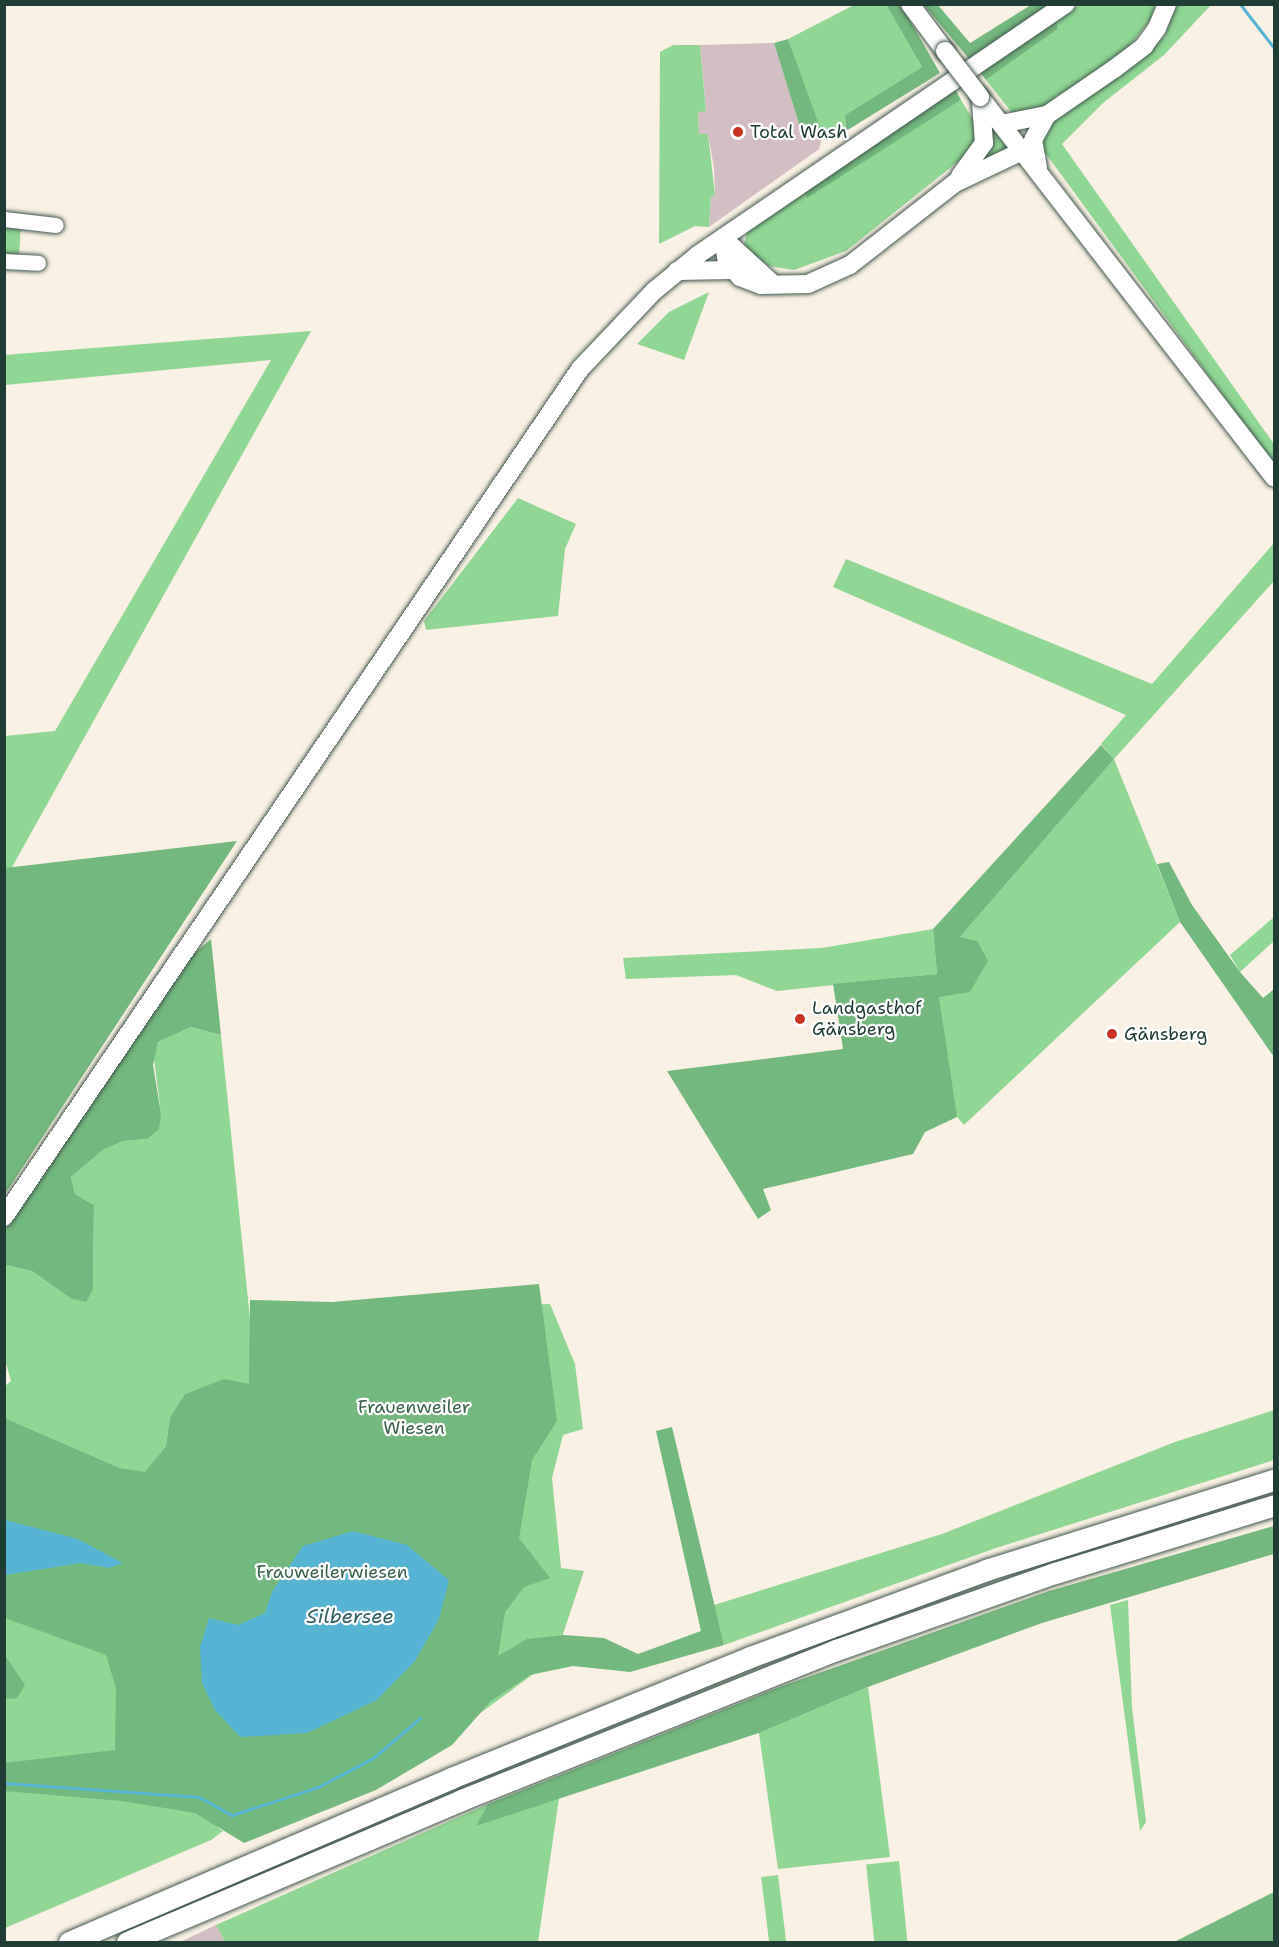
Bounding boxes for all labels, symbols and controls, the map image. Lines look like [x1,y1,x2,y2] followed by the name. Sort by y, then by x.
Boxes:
[750,121,848,143] place label: Total Wash
[731,125,745,139] marker: Total Wash
[812,998,922,1040] place label: Landgasthof Gänsberg
[793,1012,807,1026] marker: Landgasthof Gänsberg
[1124,1023,1207,1045] place label: Gänsberg
[1105,1027,1119,1041] marker: Gänsberg
[358,1397,470,1440] park label: Frauenweiler Wiesen
[256,1561,408,1583] park label: Frauweilerwiesen
[306,1604,394,1628] water label: Silbersee

